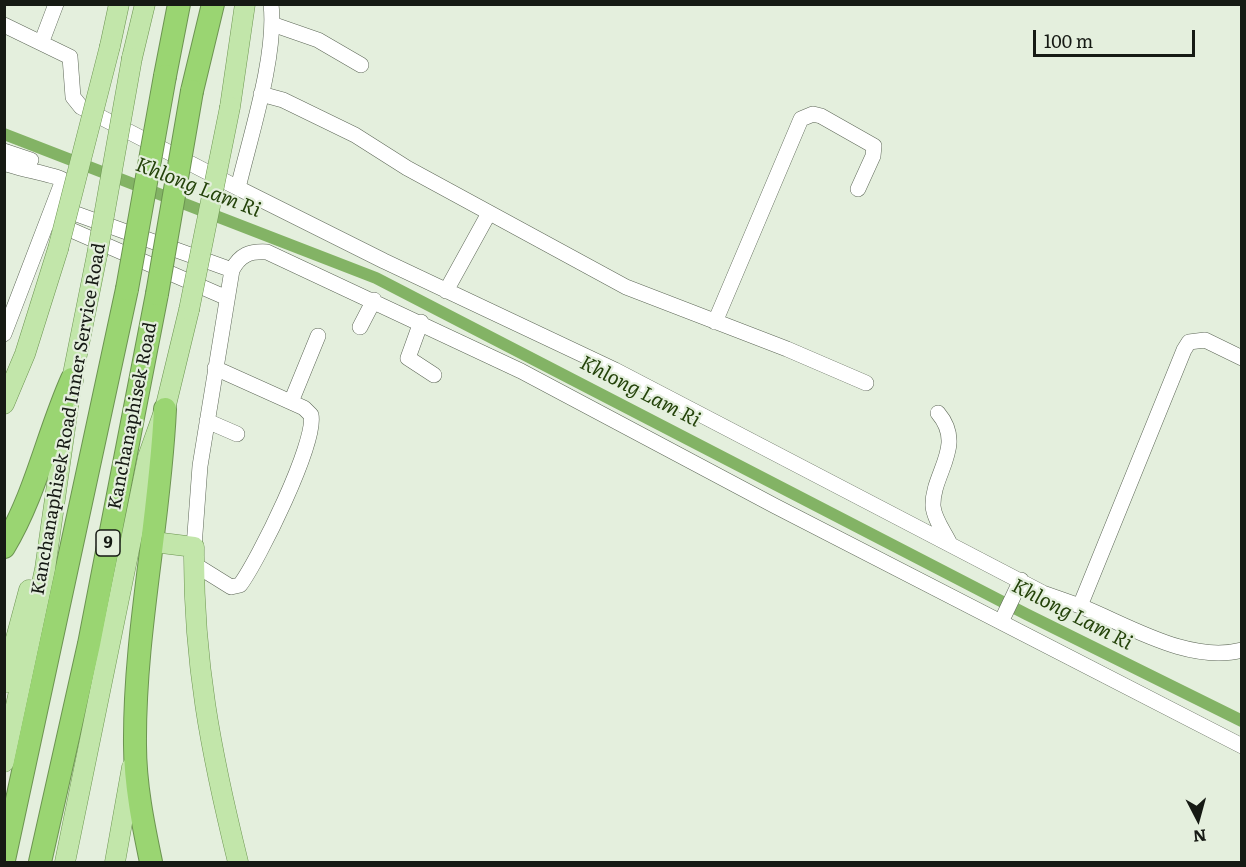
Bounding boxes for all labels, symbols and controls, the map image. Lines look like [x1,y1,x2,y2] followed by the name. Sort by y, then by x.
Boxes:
[1036,18,1198,56] scale bar
[1044,27,1093,54] text: 100 m
[132,153,264,223] water label: Khlong Lam Ri
[27,241,111,597] street label: Kanchanaphisek Road Inner Service Road
[104,320,162,512] street label: Kanchanaphisek Road
[576,351,704,433] water label: Khlong Lam Ri
[96,530,120,556] road number: 9
[1008,574,1136,656] water label: Khlong Lam Ri
[1168,789,1228,849] north arrow
[1192,824,1208,850] text: N

